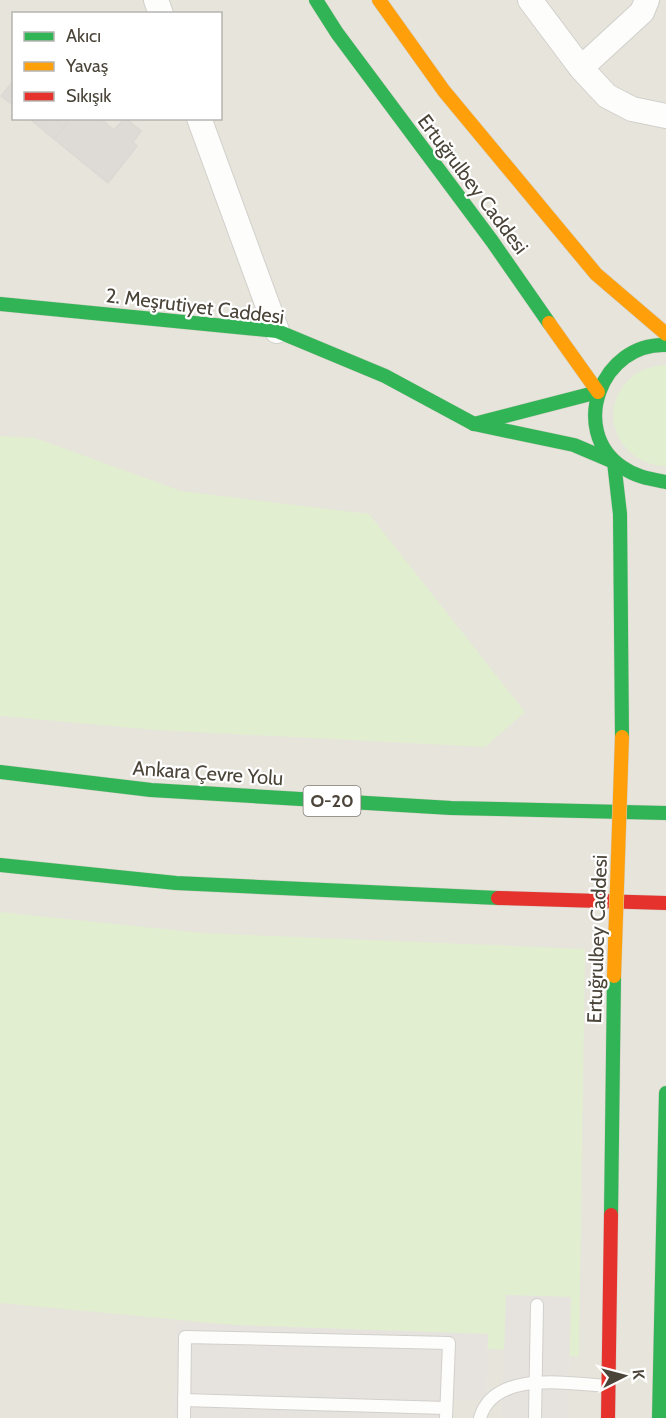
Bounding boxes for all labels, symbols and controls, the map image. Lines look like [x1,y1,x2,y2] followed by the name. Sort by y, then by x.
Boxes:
[12,12,222,120] legend
[66,25,101,47] text: Akıcı
[65,55,108,77] text: Yavaş
[66,85,112,107] text: Sıkışık
[413,109,533,259] street label: Ertuğrulbey Caddesi
[104,283,286,329] street label: 2. Meşrutiyet Caddesi
[132,756,284,790] street label: Ankara Çevre Yolu
[304,786,360,816] road number: O-20
[582,854,612,1024] street label: Ertuğrulbey Caddesi
[594,1346,654,1406] north arrow
[628,1368,648,1380] text: K

